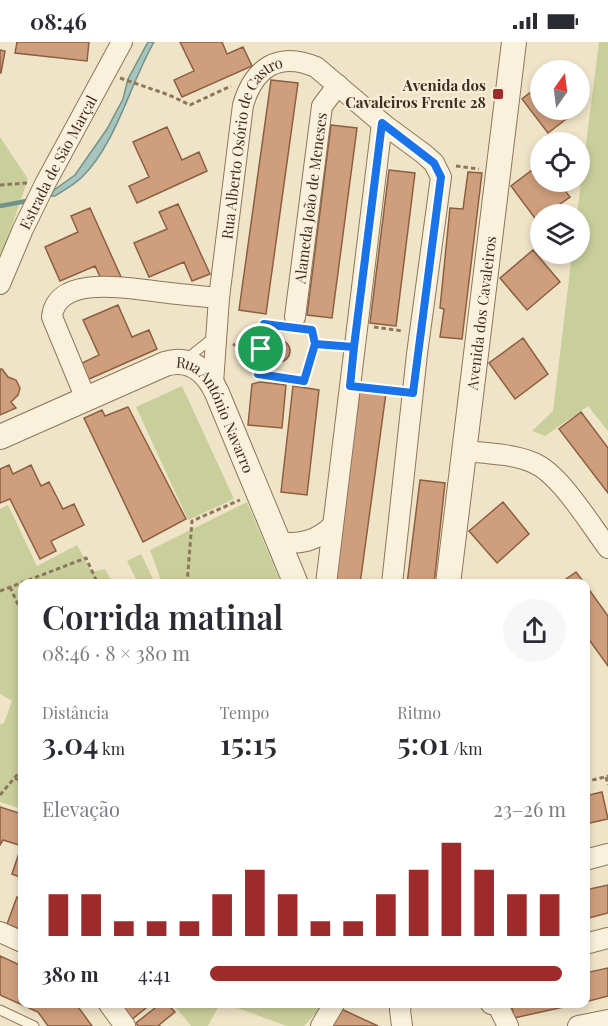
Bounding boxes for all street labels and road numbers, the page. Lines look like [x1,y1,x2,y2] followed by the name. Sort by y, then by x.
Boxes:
[216,52,285,240] street label: Rua Alberto Osório de Castro
[14,92,101,232] street label: Estrada de São Marçal
[289,111,331,286] street label: Alameda João de Meneses
[462,235,500,392] street label: Avenida dos Cavaleiros
[176,352,259,476] street label: Rua António Navarro

